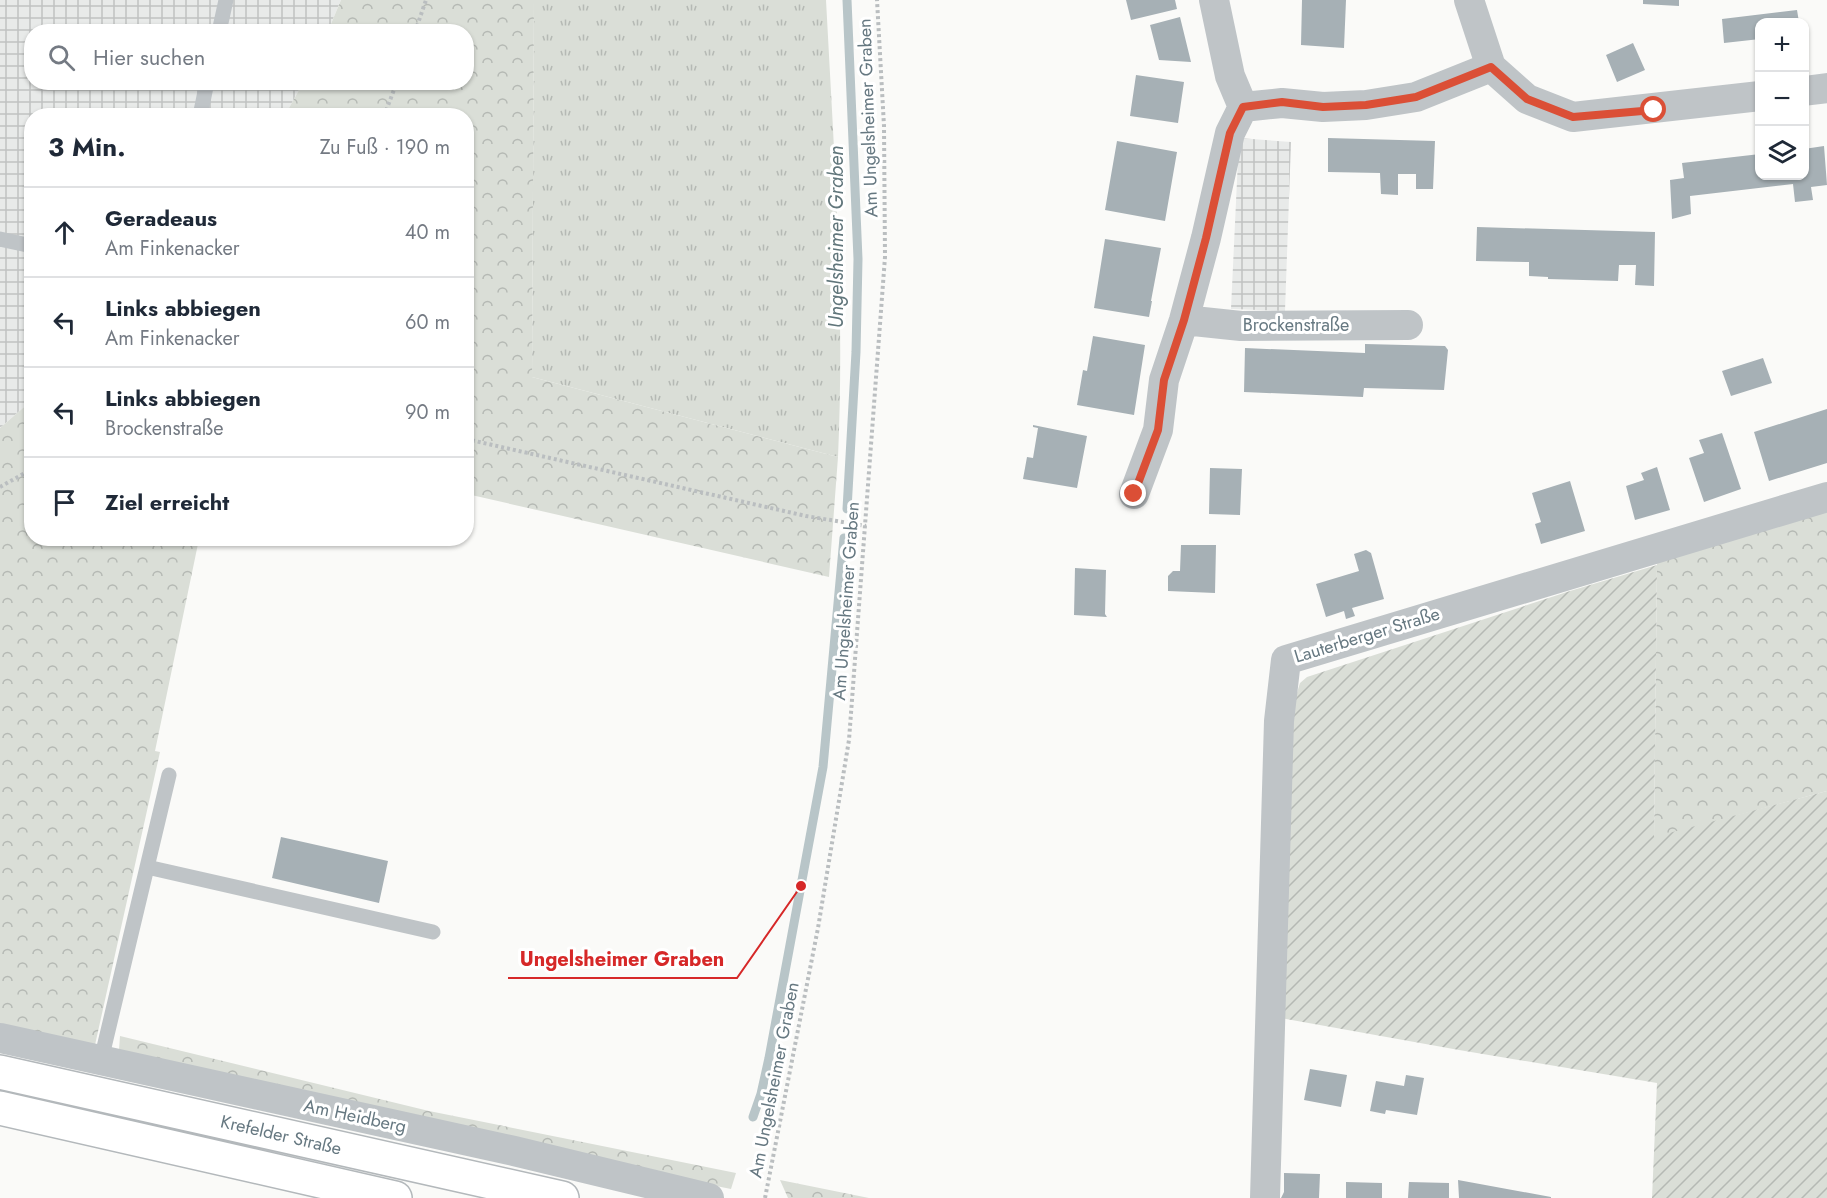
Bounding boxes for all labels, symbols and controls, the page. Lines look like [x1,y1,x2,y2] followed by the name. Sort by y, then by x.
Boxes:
[852,18,884,218] street label: Am Ungelsheimer Graben
[1755,18,1809,180] map controls
[1755,18,1809,72] button: +
[24,24,474,90] search box
[45,41,78,74] icon: search
[93,41,205,73] text: Hier suchen
[1755,72,1809,126] button: −
[1640,96,1666,122] route start
[1755,126,1809,180] button: layers
[48,128,126,166] text: 3 Min.
[320,133,450,162] text: Zu Fuß · 190 m
[822,146,851,328] water label: Ungelsheimer Graben
[105,202,217,234] text: Geradeaus
[48,216,81,249] icon: ahead
[405,218,450,247] text: 40 m
[105,234,240,263] text: Am Finkenacker
[105,292,261,324] text: Links abbiegen
[48,306,81,339] icon: left
[405,308,450,337] text: 60 m
[1243,312,1349,338] street label: Brockenstraße
[105,324,240,353] text: Am Finkenacker
[105,382,261,414] text: Links abbiegen
[48,396,81,429] icon: left
[405,398,450,427] text: 90 m
[105,414,223,443] text: Brockenstraße
[1120,480,1146,506] route end
[48,486,81,519] icon: arrive
[105,486,229,518] text: Ziel erreicht
[826,501,866,701] street label: Am Ungelsheimer Graben
[1291,600,1443,670] street label: Lauterberger Straße
[508,940,737,978] callout: Ungelsheimer Graben
[520,945,724,974] text: Ungelsheimer Graben
[742,980,806,1180] street label: Am Ungelsheimer Graben
[301,1092,409,1140] street label: Am Heidberg
[218,1108,344,1162] street label: Krefelder Straße

